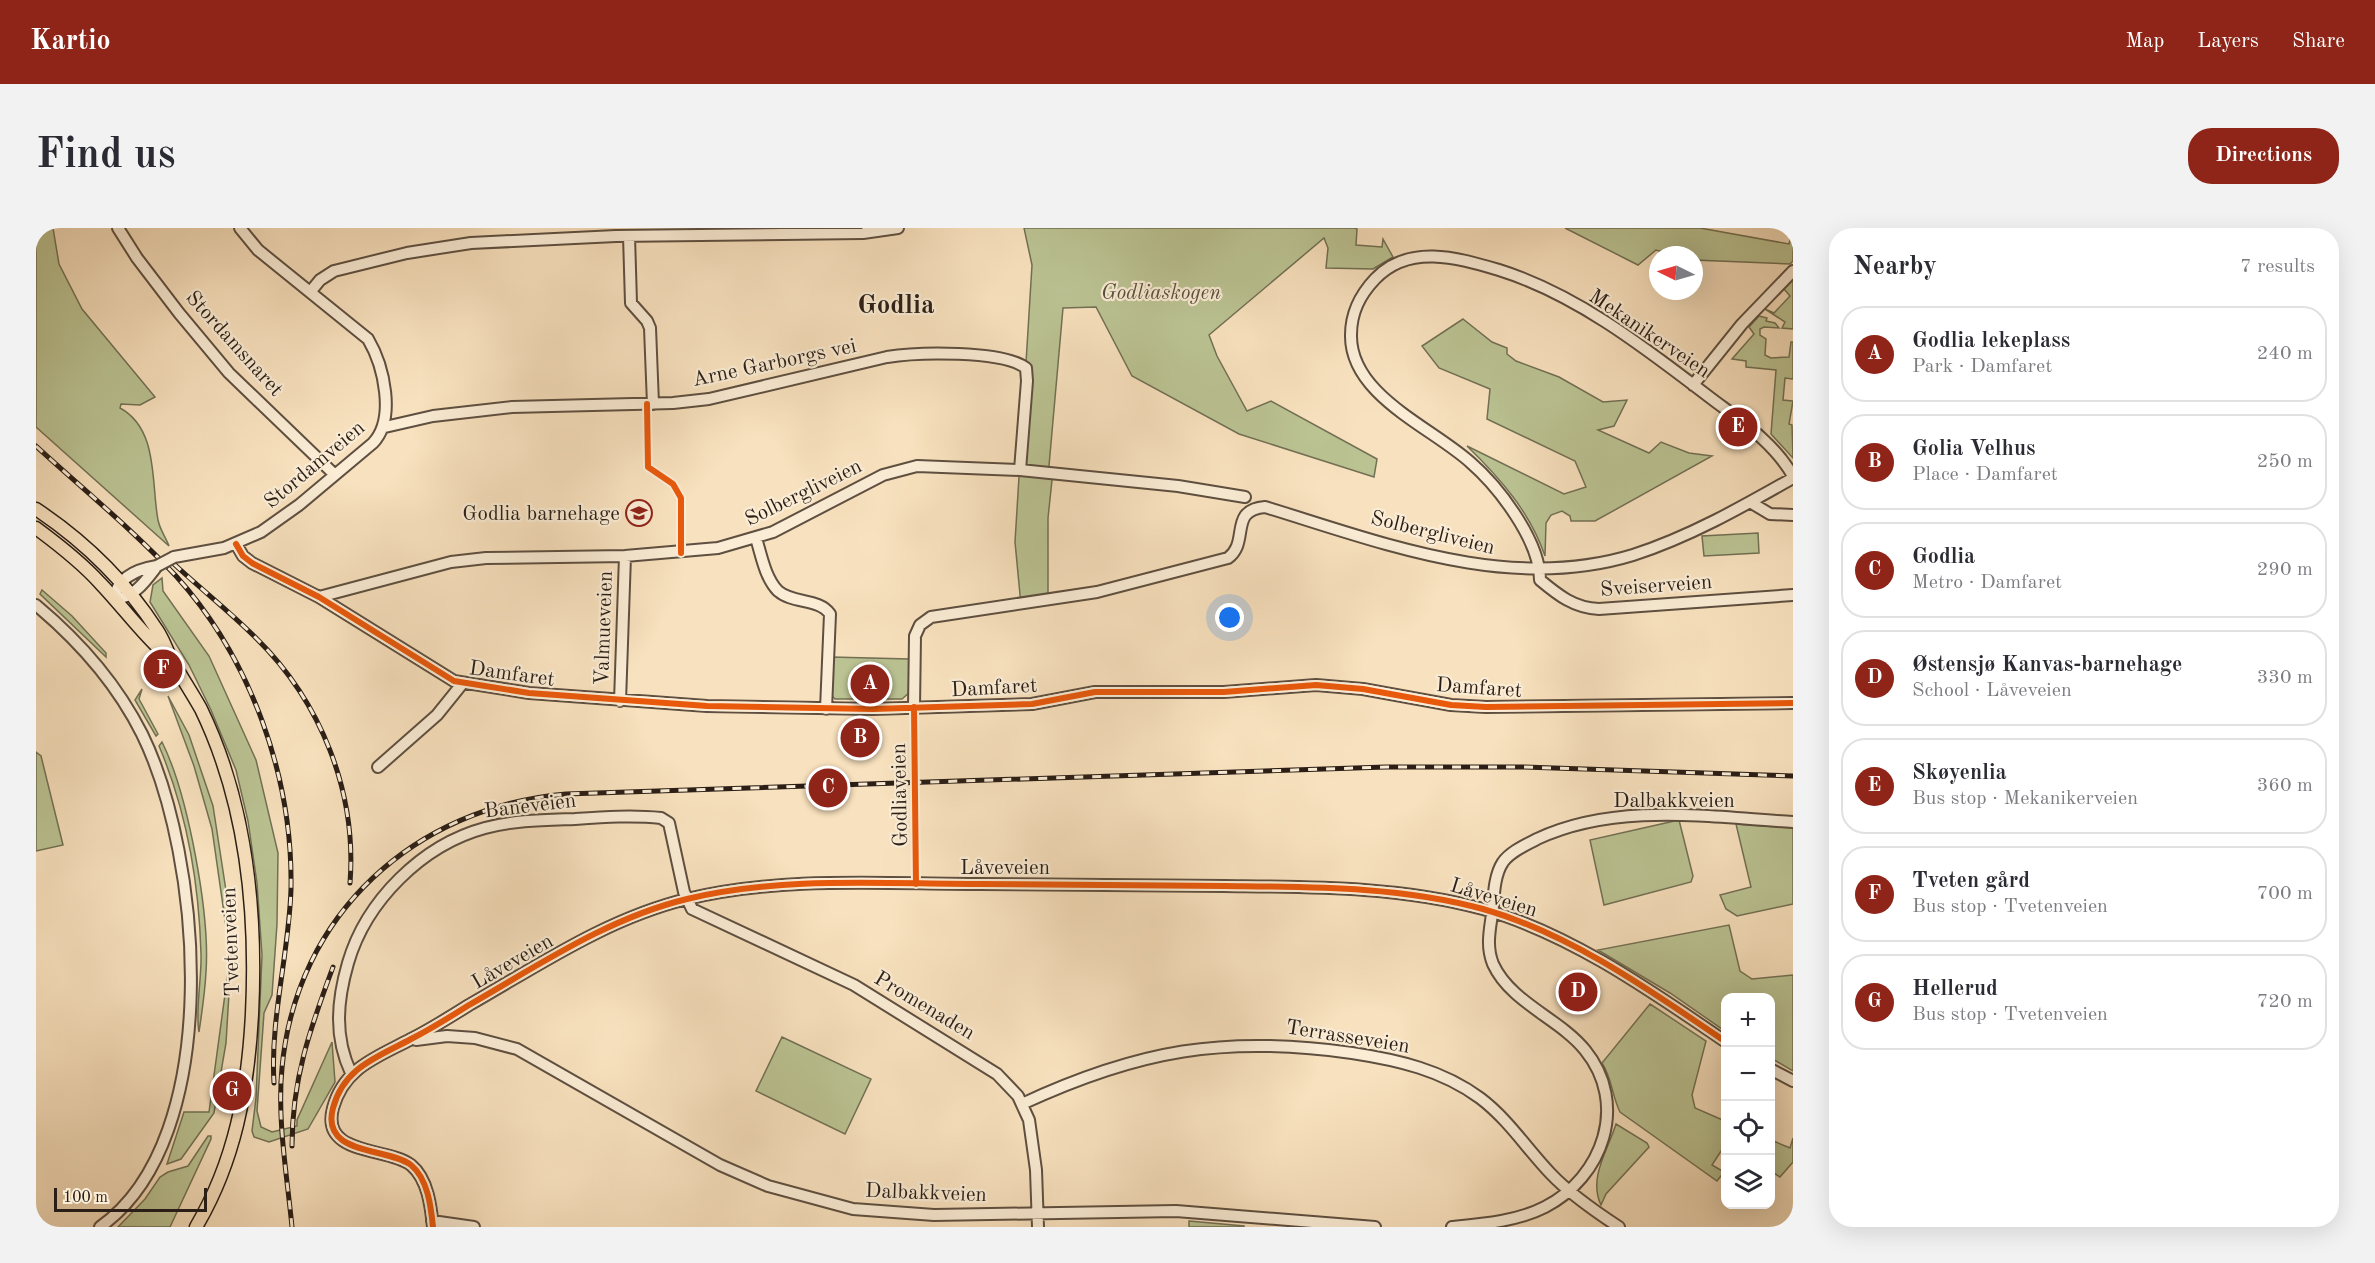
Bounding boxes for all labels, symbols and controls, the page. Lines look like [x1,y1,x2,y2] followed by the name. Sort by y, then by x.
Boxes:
[30,28,111,56] text: Kartio
[2125,31,2164,52] text: Map
[2197,31,2259,52] text: Layers
[2292,31,2345,52] text: Share
[2188,128,2339,184] button: Directions
[36,135,175,177] text: Find us
[1649,246,1703,300] north arrow
[1853,254,1937,280] text: Nearby
[2240,257,2315,277] text: 7 results
[1101,283,1221,304] park label: Godliaskogen
[1585,286,1714,382] street label: Mekanikerveien
[181,287,286,401] street label: Stordamsnaret
[857,292,935,319] district label: Godlia
[1912,330,2070,352] text: Godlia lekeplass
[690,336,858,391] street label: Arne Garborgs vei
[1867,344,1882,364] text: A
[2257,344,2313,364] text: 240 m
[1912,357,2052,377] text: Park · Damfaret
[1718,404,1758,450] pin: E
[261,417,369,513] street label: Stordamveien
[1912,438,2035,460] text: Golia Velhus
[1867,452,1882,472] text: B
[2257,452,2313,472] text: 250 m
[742,456,865,531] street label: Solbergliveien
[1912,465,2058,485] text: Place · Damfaret
[624,498,654,528] school or university icon: Godlia barnehage
[462,504,620,525] place label: Godlia barnehage
[1368,508,1497,559] street label: Solbergliveien
[1912,546,1975,568] text: Godlia
[1868,560,1881,580] text: C
[2257,560,2313,580] text: 290 m
[592,570,617,686] street label: Valmueveien
[1599,572,1713,601] street label: Sveiserveien
[1912,573,2062,593] text: Metro · Damfaret
[1215,603,1244,632] your location
[144,646,182,692] pin: F
[1912,654,2182,676] text: Østensjø Kanvas-barnehage
[468,658,556,691] street label: Damfaret
[850,662,890,706] pin: A
[1867,668,1882,688] text: D
[2257,668,2313,688] text: 330 m
[1435,675,1523,702] street label: Damfaret
[950,676,1038,701] street label: Damfaret
[1912,681,2072,701] text: School · Låveveien
[840,716,880,760] pin: B
[889,743,912,847] street label: Godliaveien
[1912,762,2007,784] text: Skøyenlia
[808,766,848,810] pin: C
[1868,776,1881,796] text: E
[2257,776,2313,796] text: 360 m
[1912,789,2138,809] text: Bus stop · Mekanikerveien
[483,790,577,823] street label: Baneveien
[1613,791,1735,812] street label: Dalbakkveien
[960,858,1050,879] street label: Låveveien
[1912,870,2030,892] text: Tveten gård
[1447,875,1540,922] street label: Låveveien
[1868,884,1881,904] text: F
[2257,884,2313,904] text: 700 m
[219,887,244,997] street label: Tvetenveien
[1912,897,2108,917] text: Bus stop · Tvetenveien
[469,931,557,994] street label: Låveveien
[870,968,978,1044] street label: Promenaden
[1558,970,1598,1014] pin: D
[1912,978,1998,1000] text: Hellerud
[1867,992,1882,1012] text: G
[2257,992,2313,1012] text: 720 m
[1721,993,1775,1209] map controls
[1721,993,1775,1047] button: +
[1912,1005,2108,1025] text: Bus stop · Tvetenveien
[1284,1017,1411,1058] street label: Terrasseveien
[1721,1047,1775,1101] button: −
[212,1068,252,1114] pin: G
[1721,1101,1775,1155] button: locate
[1721,1155,1775,1209] button: layers
[865,1181,987,1206] street label: Dalbakkveien
[54,1185,207,1212] scale bar
[63,1190,108,1206] text: 100 m

